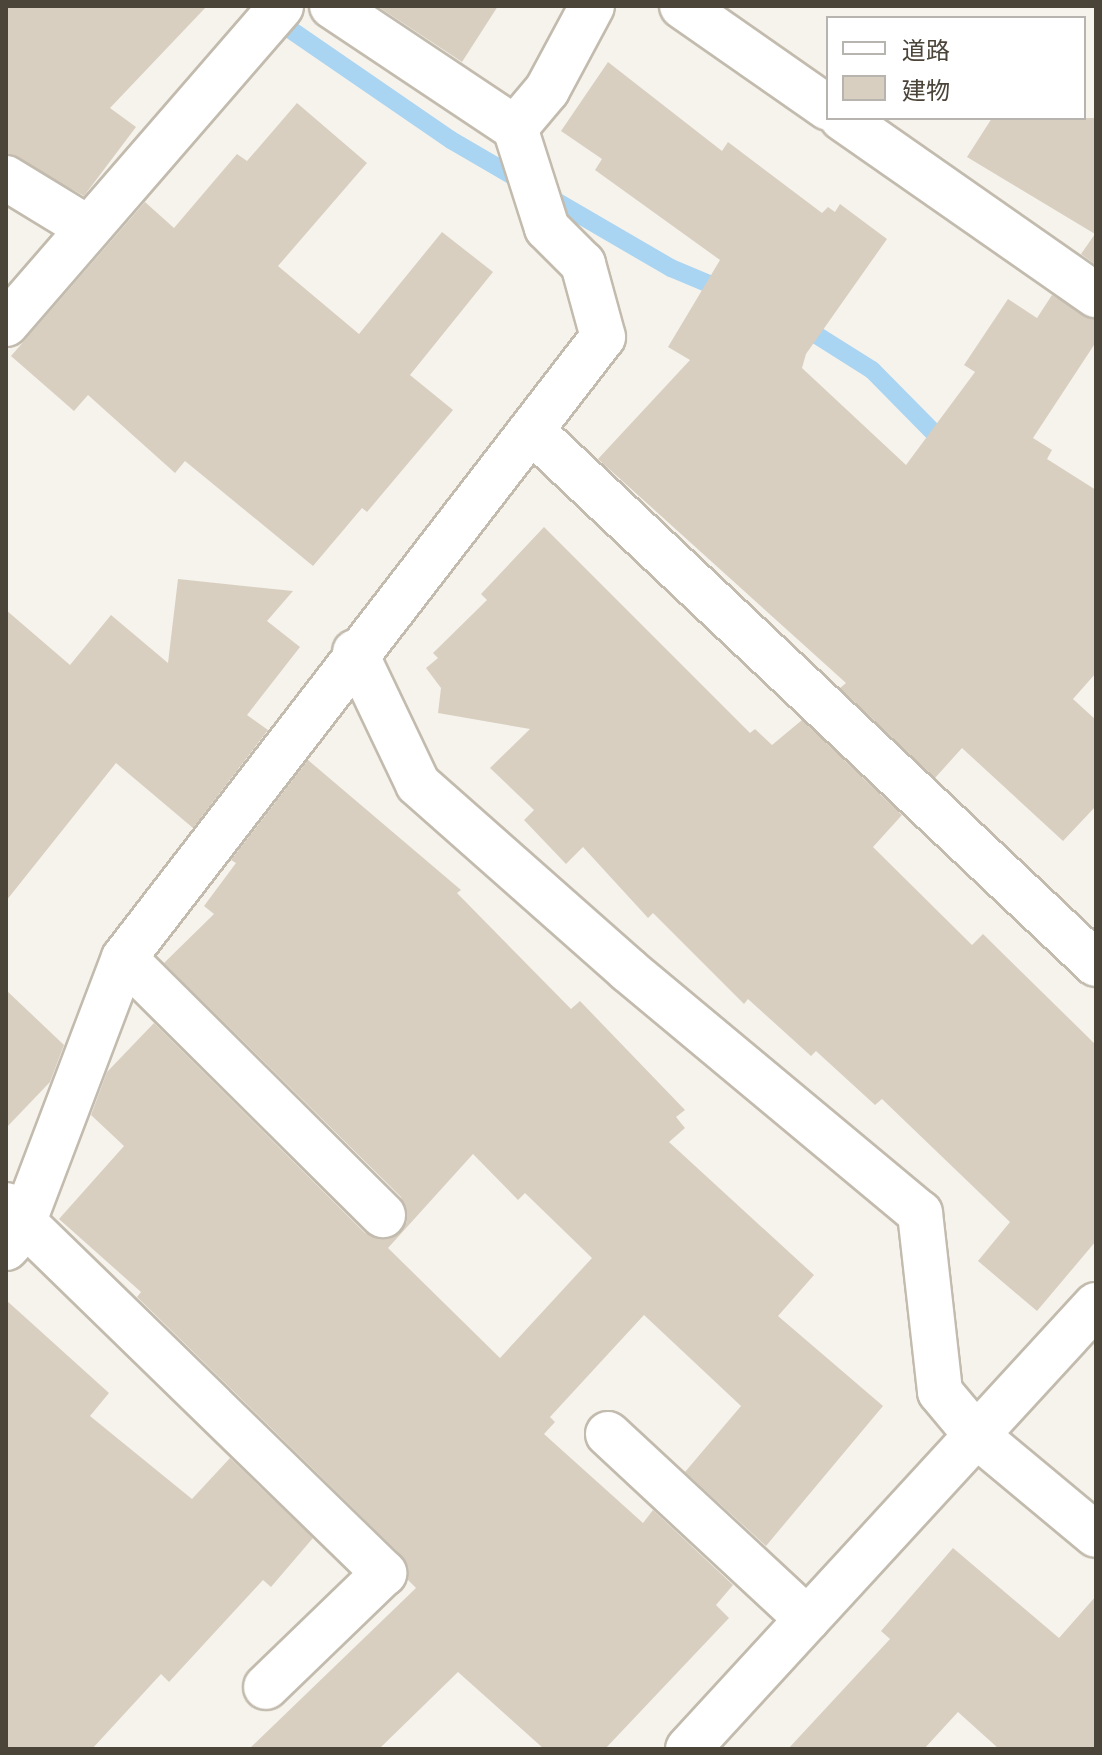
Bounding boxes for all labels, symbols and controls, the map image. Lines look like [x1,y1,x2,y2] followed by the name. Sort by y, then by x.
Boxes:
[826,16,1086,120] legend
[902,37,950,65] text: 道路
[902,77,950,105] text: 建物

